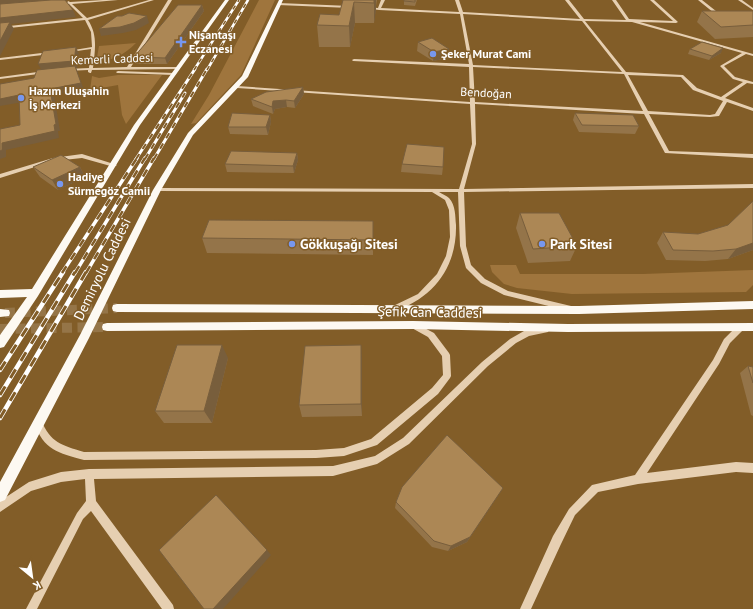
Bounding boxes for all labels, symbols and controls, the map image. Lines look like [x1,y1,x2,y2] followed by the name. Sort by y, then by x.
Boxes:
[189,27,236,56] place label: Nişantaşı Eczanesi
[176,37,186,47] marker: Nişantaşı Eczanesi
[441,46,531,61] place label: Şeker Murat Cami
[428,49,438,59] marker: Şeker Murat Cami
[70,50,154,67] street label: Kemerli Caddesi
[29,83,109,112] place label: Hazım Uluşahin İş Merkezi
[460,84,512,101] street label: Bendoğan
[16,93,26,103] marker: Hazım Uluşahin İş Merkezi
[68,169,150,198] place label: Hadiye Sürmegöz Camii
[55,179,65,189] marker: Hadiye Sürmegöz Camii
[69,215,135,323] street label: Demiryolu Caddesi
[300,235,398,253] place label: Gökkuşağı Sitesi
[550,235,612,253] place label: Park Sitesi
[287,239,297,249] marker: Gökkuşağı Sitesi
[537,239,547,249] marker: Park Sitesi
[377,302,483,322] street label: Şefik Can Caddesi
[12,557,52,597] north arrow
[30,578,43,594] text: K

